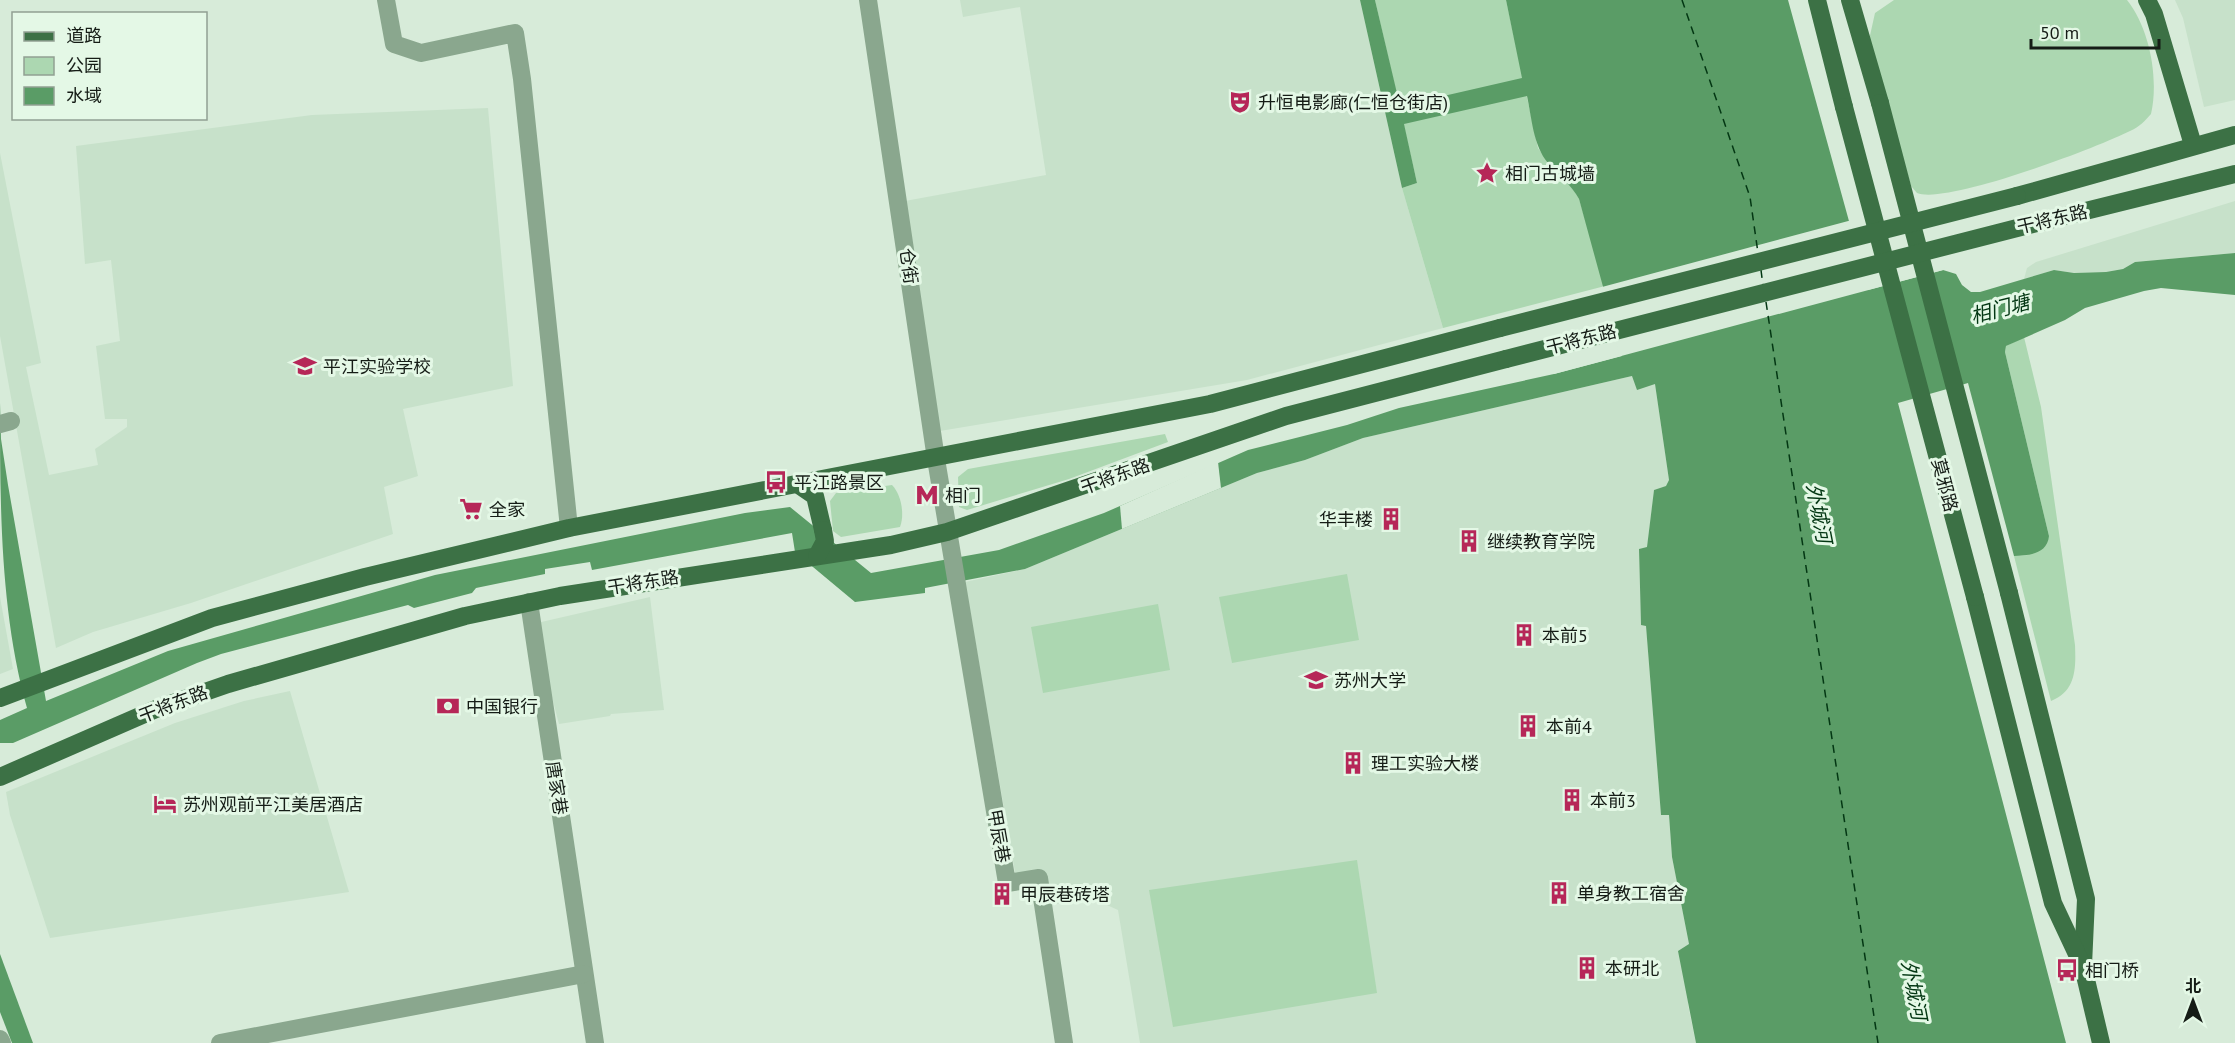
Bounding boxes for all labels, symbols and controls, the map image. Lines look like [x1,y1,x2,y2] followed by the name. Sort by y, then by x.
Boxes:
[12,12,207,120] legend
[2031,12,2158,50] scale bar
[2040,21,2079,44] text: 50 m
[66,24,102,47] text: 道路
[66,54,102,77] text: 公园
[66,84,102,107] text: 水域
[1227,89,1253,115] theatre icon: 升恒电影廊(仁恒仓街店)
[1258,91,1448,114] place label: 升恒电影廊(仁恒仓街店)
[1474,160,1500,186] place icon: 相门古城墙
[1505,162,1595,185] place label: 相门古城墙
[2014,200,2090,238] street label: 干将东路
[895,247,923,285] street label: 仓街
[1968,288,2035,329] water label: 相门塘
[1543,319,1619,359] street label: 干将东路
[292,353,318,379] school or university icon: 平江实验学校
[323,355,431,378] place label: 平江实验学校
[1077,453,1153,499] street label: 干将东路
[1927,456,1963,514] street label: 莫邪路
[763,469,789,495] bus stop icon: 平江路景区
[794,471,884,494] place label: 平江路景区
[1801,481,1838,549] water label: 外城河
[914,482,940,508] metro station icon: 相门
[945,484,981,507] place label: 相门
[458,496,484,522] supermarket icon: 全家
[489,498,525,521] place label: 全家
[1378,506,1404,532] building icon: 华丰楼
[1319,508,1373,531] place label: 华丰楼
[1456,528,1482,554] building icon: 继续教育学院
[1487,530,1595,553] place label: 继续教育学院
[606,565,680,599] street label: 干将东路
[1511,622,1537,648] building icon: 本前5
[1542,624,1588,647] place label: 本前5
[1303,667,1329,693] school or university icon: 苏州大学
[1334,669,1406,692] place label: 苏州大学
[135,680,211,728] street label: 干将东路
[435,693,461,719] bank icon: 中国银行
[466,695,538,718] place label: 中国银行
[1515,713,1541,739] building icon: 本前4
[1546,715,1592,738] place label: 本前4
[1340,750,1366,776] building icon: 理工实验大楼
[1371,752,1479,775] place label: 理工实验大楼
[541,760,573,816] street label: 唐家巷
[1559,787,1585,813] building icon: 本前3
[1590,789,1636,812] place label: 本前3
[152,791,178,817] hotel icon: 苏州观前平江美居酒店
[183,793,363,816] place label: 苏州观前平江美居酒店
[983,807,1015,865] street label: 甲辰巷
[1546,880,1572,906] building icon: 单身教工宿舍
[989,881,1015,907] building icon: 甲辰巷砖塔
[1577,882,1685,905] place label: 单身教工宿舍
[1020,883,1110,906] place label: 甲辰巷砖塔
[1574,955,1600,981] building icon: 本研北
[1605,957,1659,980] place label: 本研北
[2054,957,2080,983] bus stop icon: 相门桥
[1896,958,1933,1026] water label: 外城河
[2085,959,2139,982] place label: 相门桥
[2163,971,2223,1031] north arrow
[2185,976,2201,996] text: 北

